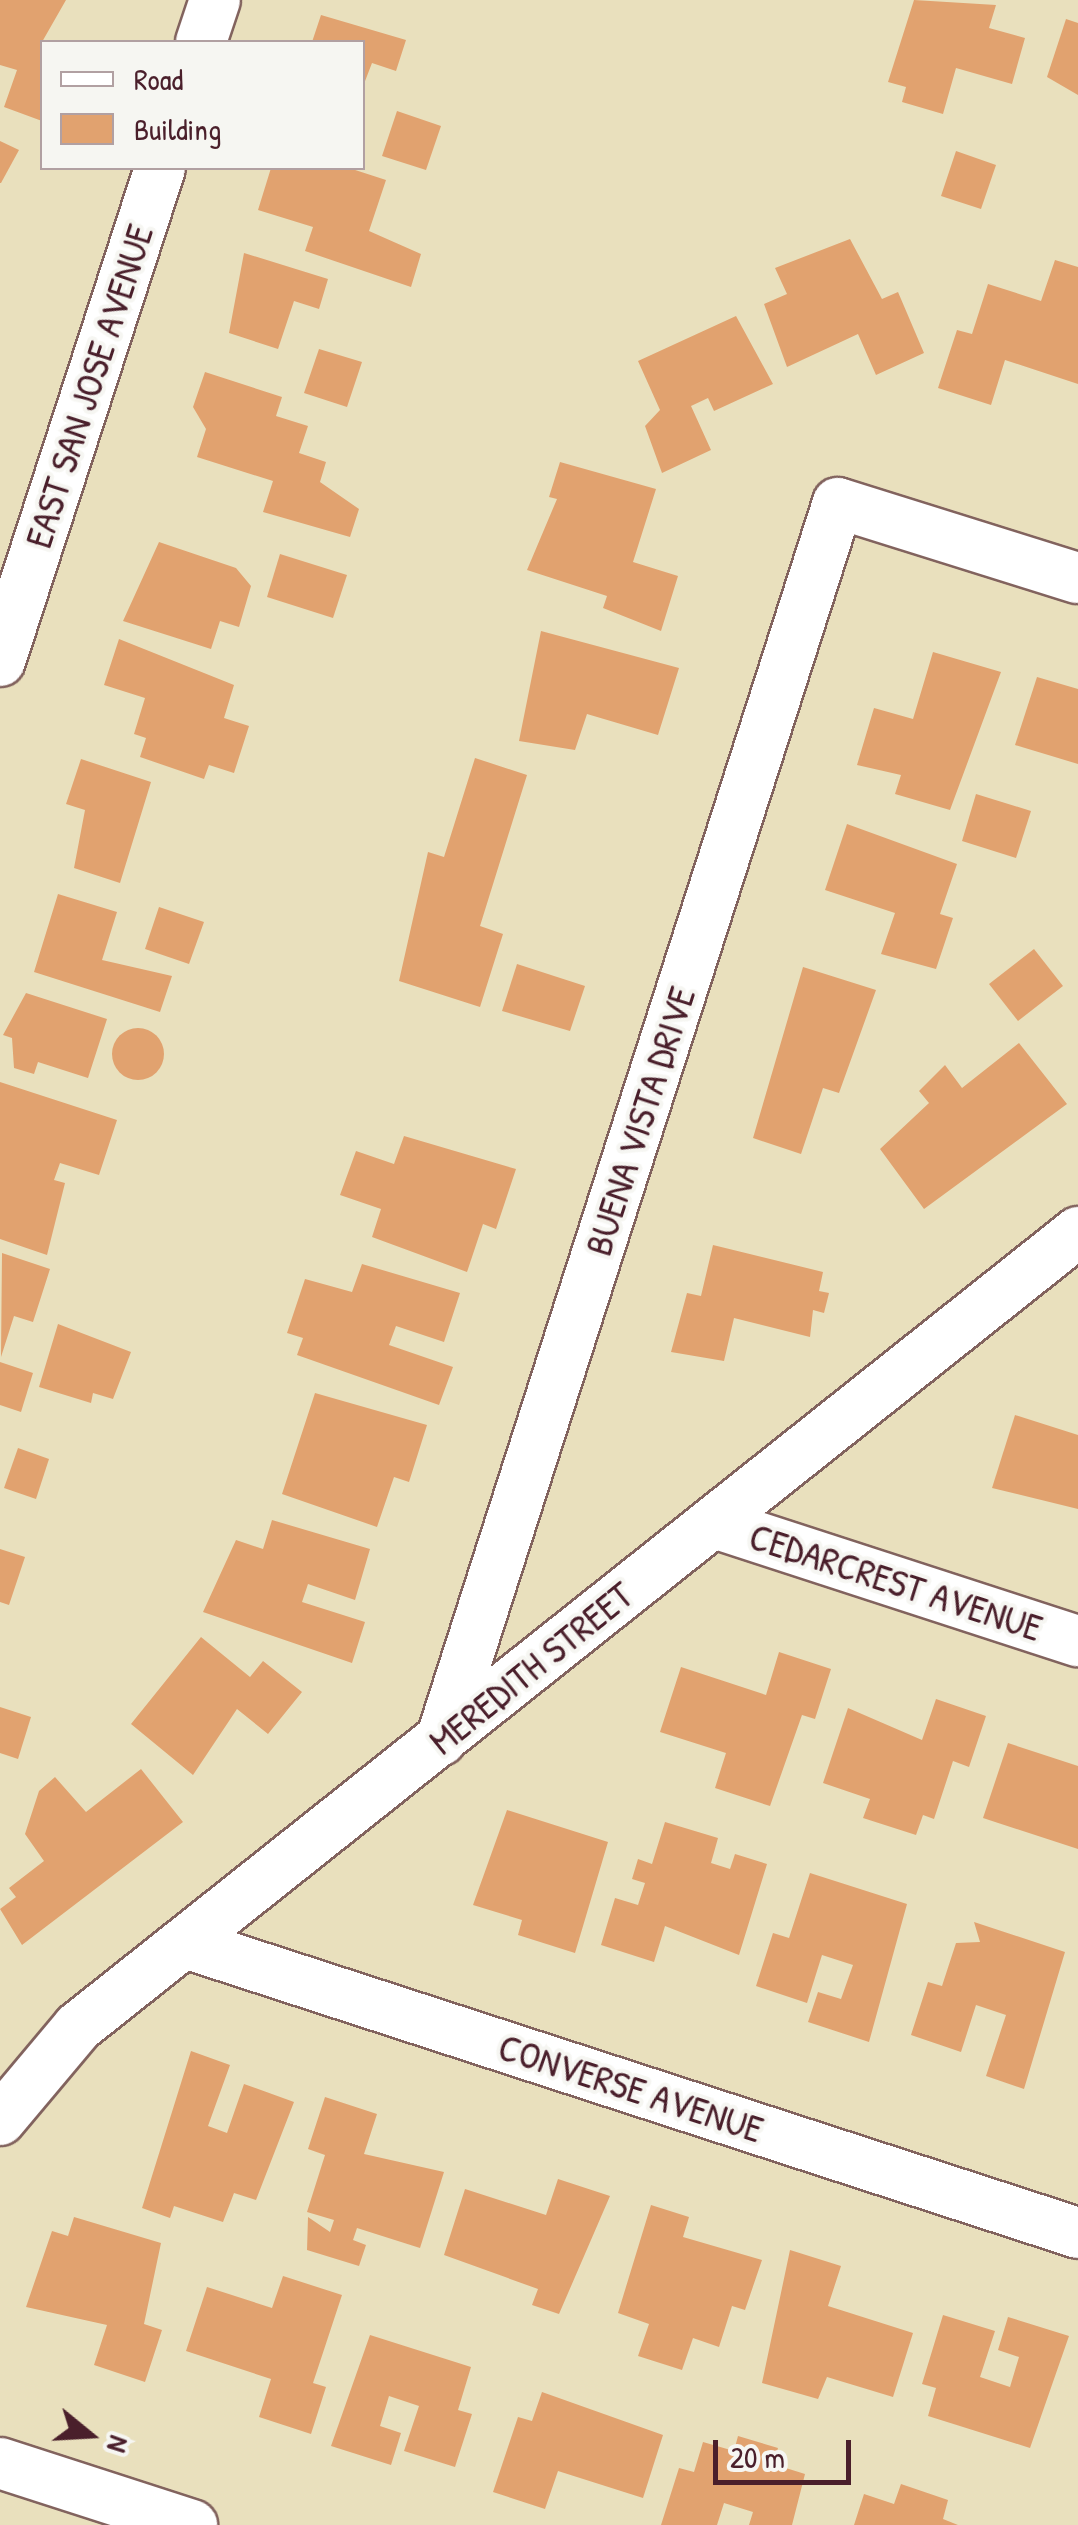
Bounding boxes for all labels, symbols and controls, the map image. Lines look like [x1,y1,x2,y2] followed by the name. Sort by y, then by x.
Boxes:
[40,40,365,170] legend
[134,59,183,99] text: Road
[134,109,221,149] text: Building
[15,219,163,553] street label: EAST SAN JOSE AVENUE
[575,981,705,1261] street label: BUENA VISTA DRIVE
[744,1513,1048,1651] street label: CEDARCREST AVENUE
[420,1572,642,1764] street label: MEREDITH STREET
[493,2024,769,2152] street label: CONVERSE AVENUE
[40,2385,140,2485] north arrow
[718,2420,856,2482] scale bar
[98,2431,139,2457] text: N
[730,2437,785,2477] text: 20 m

